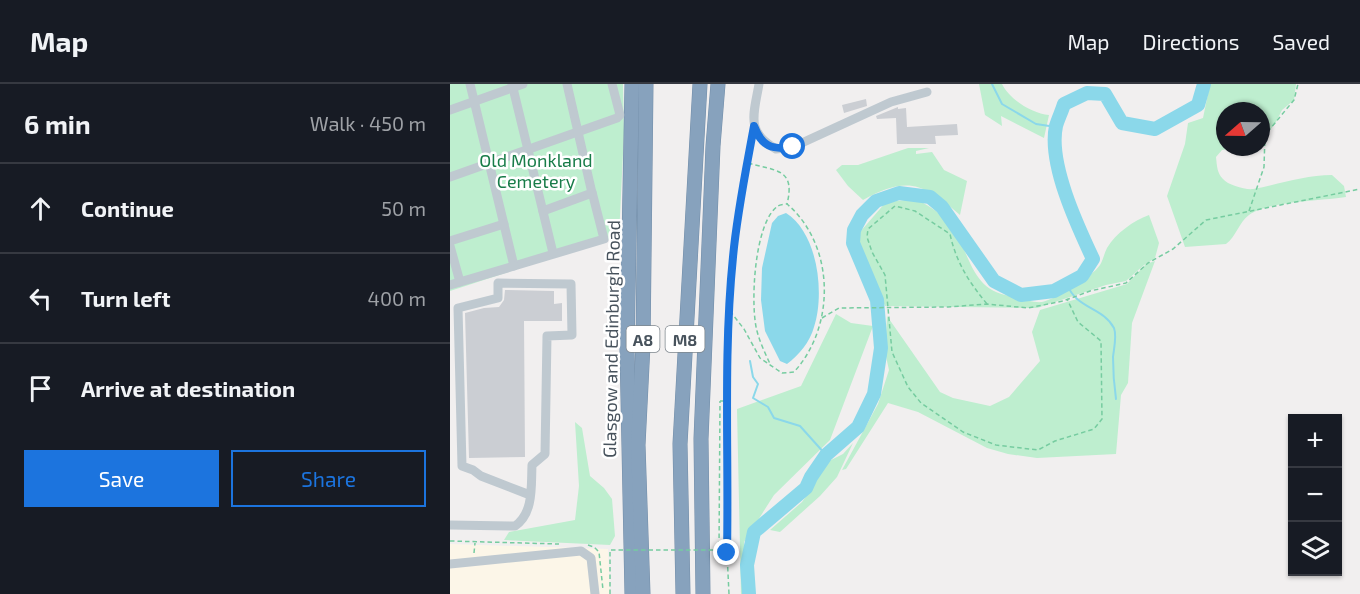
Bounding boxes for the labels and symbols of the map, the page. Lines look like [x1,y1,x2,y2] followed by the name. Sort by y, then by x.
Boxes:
[1216,102,1270,156] north arrow
[779,133,805,159] route start
[479,149,593,192] park label: Old Monkland Cemetery
[598,220,624,458] street label: Glasgow and Edinburgh Road
[626,326,660,352] road number: A8
[666,326,704,352] road number: M8
[713,539,739,565] route end

